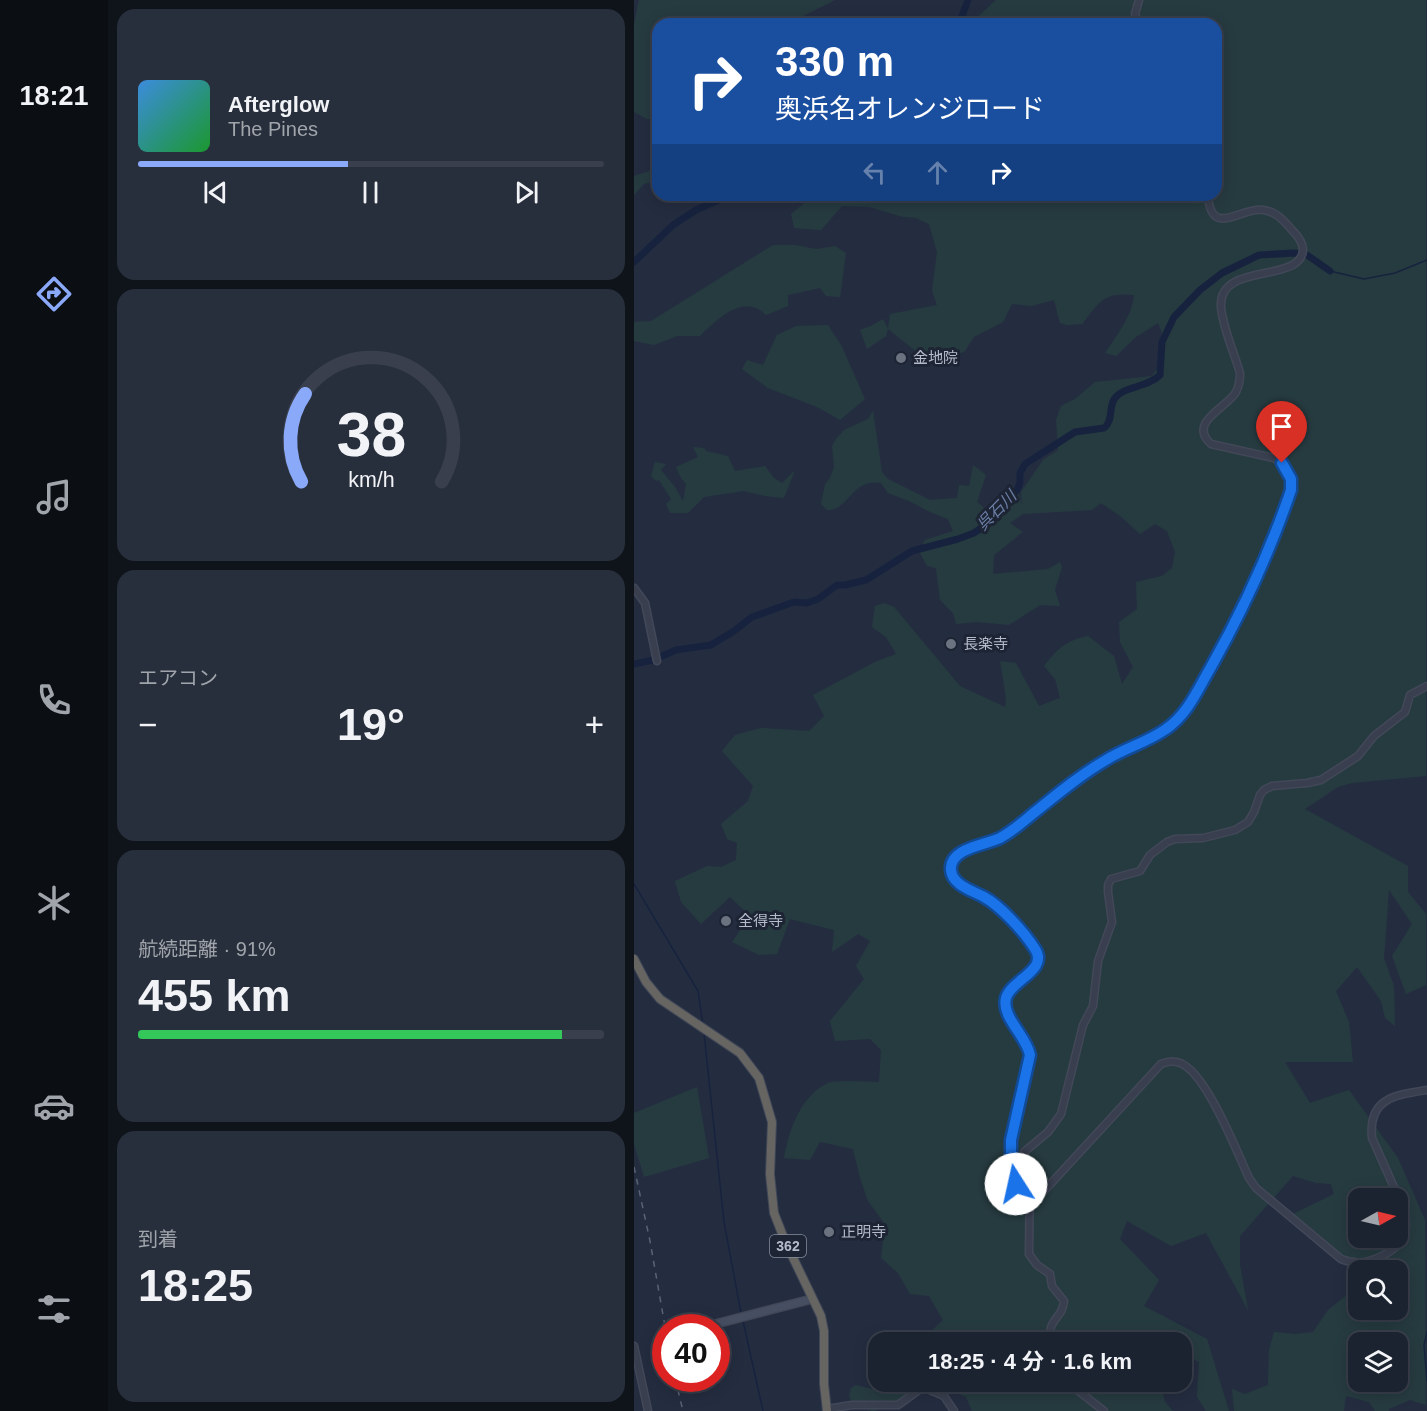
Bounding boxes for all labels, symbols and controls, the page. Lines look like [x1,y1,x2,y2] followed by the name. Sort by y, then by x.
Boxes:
[775,38,894,85] text: 330 m
[676,42,754,120] icon: right
[19,81,89,111] text: 18:21
[228,92,329,117] text: Afterglow
[775,94,1045,124] text: 奥浜名オレンジロード
[228,118,318,140] text: The Pines
[858,156,891,189] icon: left
[921,156,954,189] icon: ahead
[984,156,1017,189] icon: right
[199,176,232,209] icon: previous
[354,176,387,209] icon: pause
[510,176,543,209] icon: next
[33,273,75,315] icon: directions
[913,349,958,366] place label: 金地院
[894,351,908,365] marker: 金地院
[336,400,406,469] text: 38
[1256,401,1307,463] pin
[1265,410,1298,443] icon: arrive
[348,469,394,493] text: km/h
[33,476,75,518] icon: music
[973,486,1021,533] water label: 呉石川
[963,635,1008,652] place label: 長楽寺
[944,637,958,651] marker: 長楽寺
[138,667,218,689] text: エアコン
[33,679,75,721] icon: phone
[337,699,405,750] text: 19°
[138,706,157,743] text: −
[585,706,604,743] text: +
[33,882,75,924] icon: climate
[738,912,783,929] place label: 全得寺
[719,914,733,928] marker: 全得寺
[138,938,276,960] text: 航続距離 · 91%
[138,970,291,1021] text: 455 km
[33,1085,75,1127] icon: car
[984,1152,1048,1216] position arrow
[1348,1188,1408,1248] north arrow
[1348,1188,1408,1392] map controls
[841,1223,886,1240] place label: 正明寺
[822,1225,836,1239] marker: 正明寺
[138,1228,178,1250] text: 到着
[770,1235,806,1257] road number: 362
[138,1260,253,1311] text: 18:25
[1348,1260,1408,1320] button: search
[33,1288,75,1330] icon: filters
[652,1314,730,1392] speed limit sign: 40
[1348,1332,1408,1392] button: layers
[928,1349,1132,1374] text: 18:25 · 4 分 · 1.6 km

